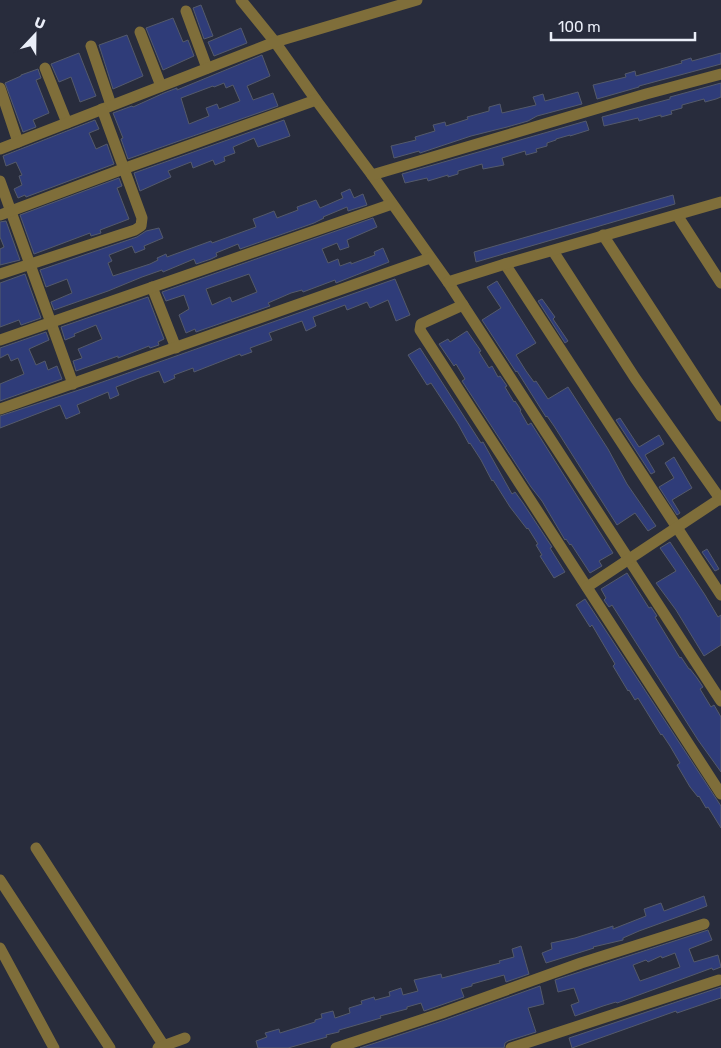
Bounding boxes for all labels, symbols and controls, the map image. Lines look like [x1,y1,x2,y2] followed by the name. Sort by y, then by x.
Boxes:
[10,10,60,60] north arrow
[551,10,695,42] scale bar
[32,14,48,33] text: U
[558,18,600,36] text: 100 m

